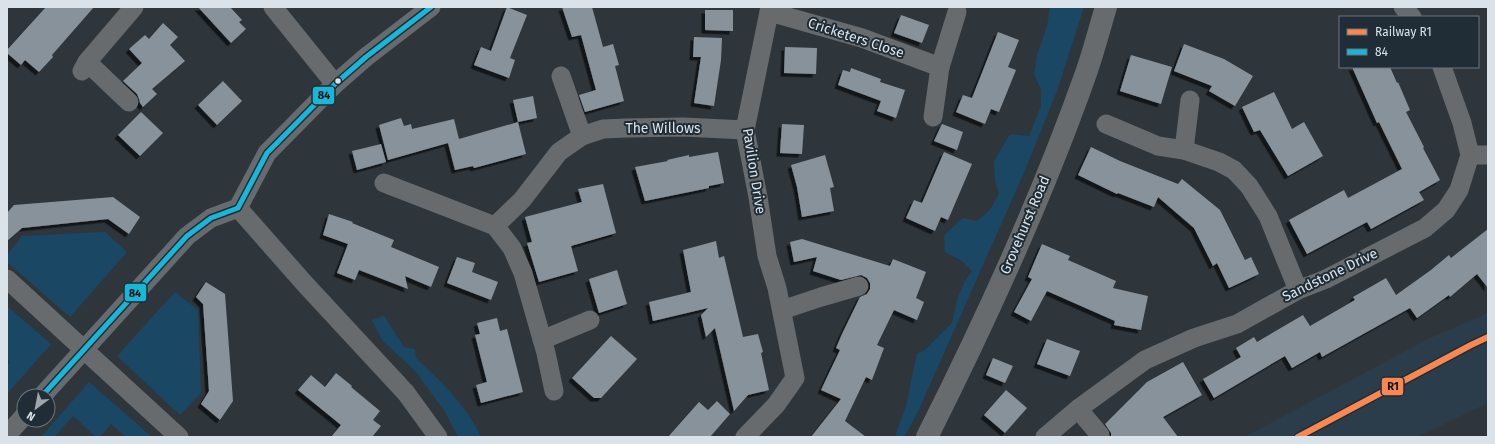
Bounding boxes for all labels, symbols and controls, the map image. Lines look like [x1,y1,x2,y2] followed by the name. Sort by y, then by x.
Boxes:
[806,14,906,62] street label: Cricketers Close
[1339,16,1479,68] legend
[1375,25,1432,39] text: Railway R1
[1375,45,1389,59] text: 84
[333,76,343,86] unlabelled marker
[312,86,335,105] line badge: 84
[318,89,330,102] text: 84
[625,120,701,137] street label: The Willows
[739,127,769,215] street label: Pavilion Drive
[997,173,1053,277] street label: Grovehurst Road
[1280,245,1380,305] street label: Sandstone Drive
[124,283,147,302] line badge: 84
[129,287,141,300] text: 84
[1381,377,1404,396] line badge: R1
[1387,380,1399,393] text: R1
[16,388,56,428] north arrow
[24,409,38,424] text: N

